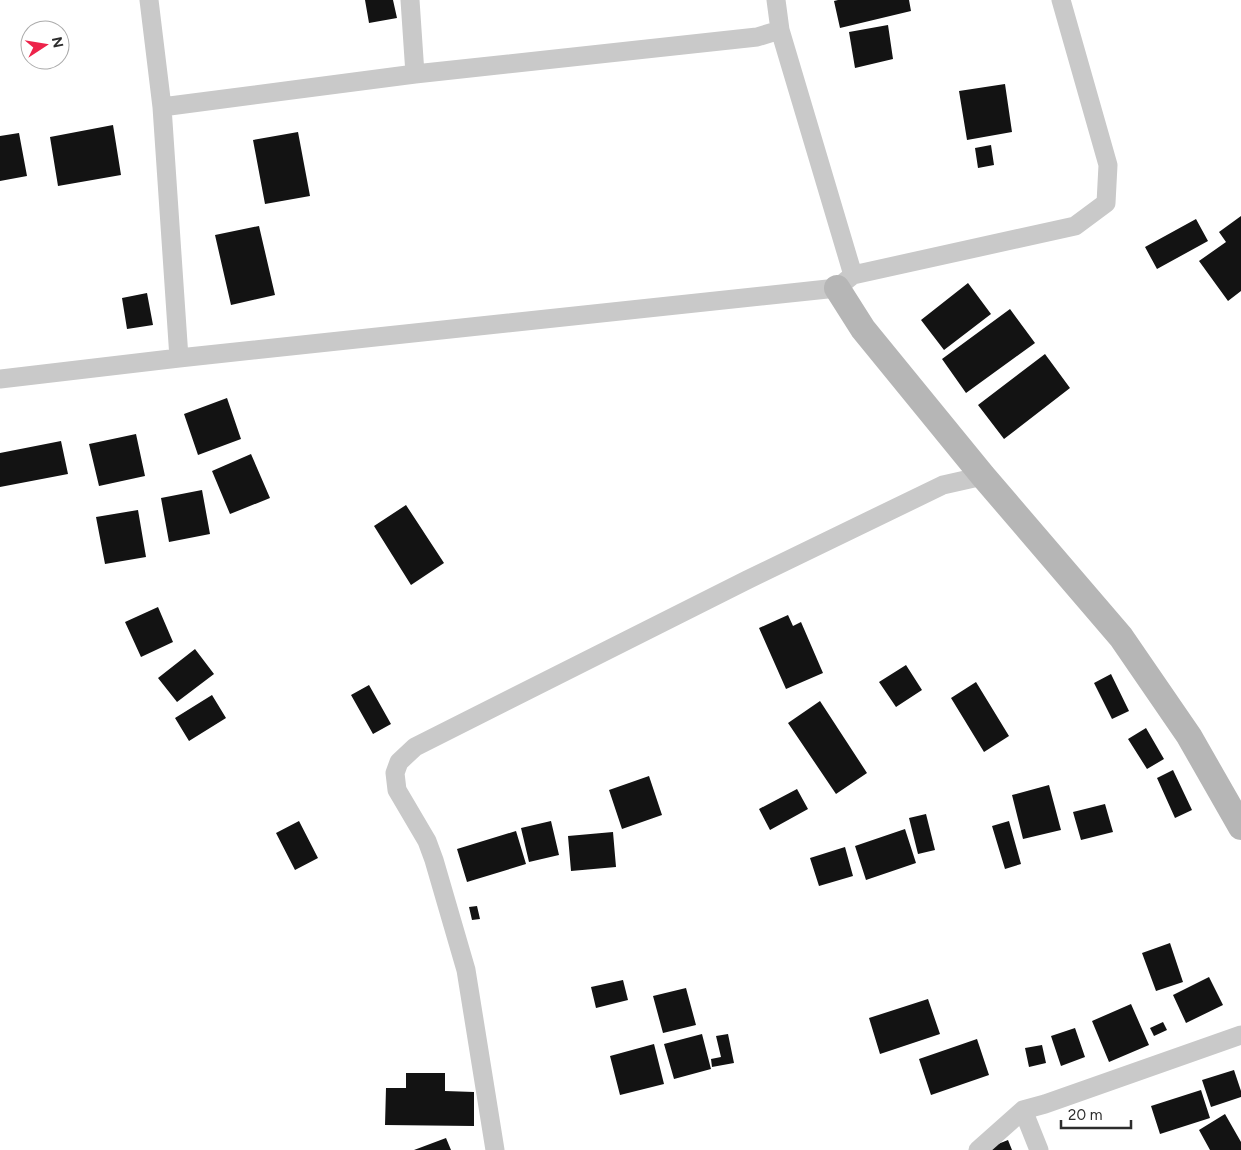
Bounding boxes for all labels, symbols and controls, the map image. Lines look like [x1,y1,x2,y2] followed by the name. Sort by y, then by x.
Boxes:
[20,20,70,70] north arrow
[48,35,67,49] text: N
[1061,1098,1131,1130] scale bar
[1068,1106,1102,1124] text: 20 m

